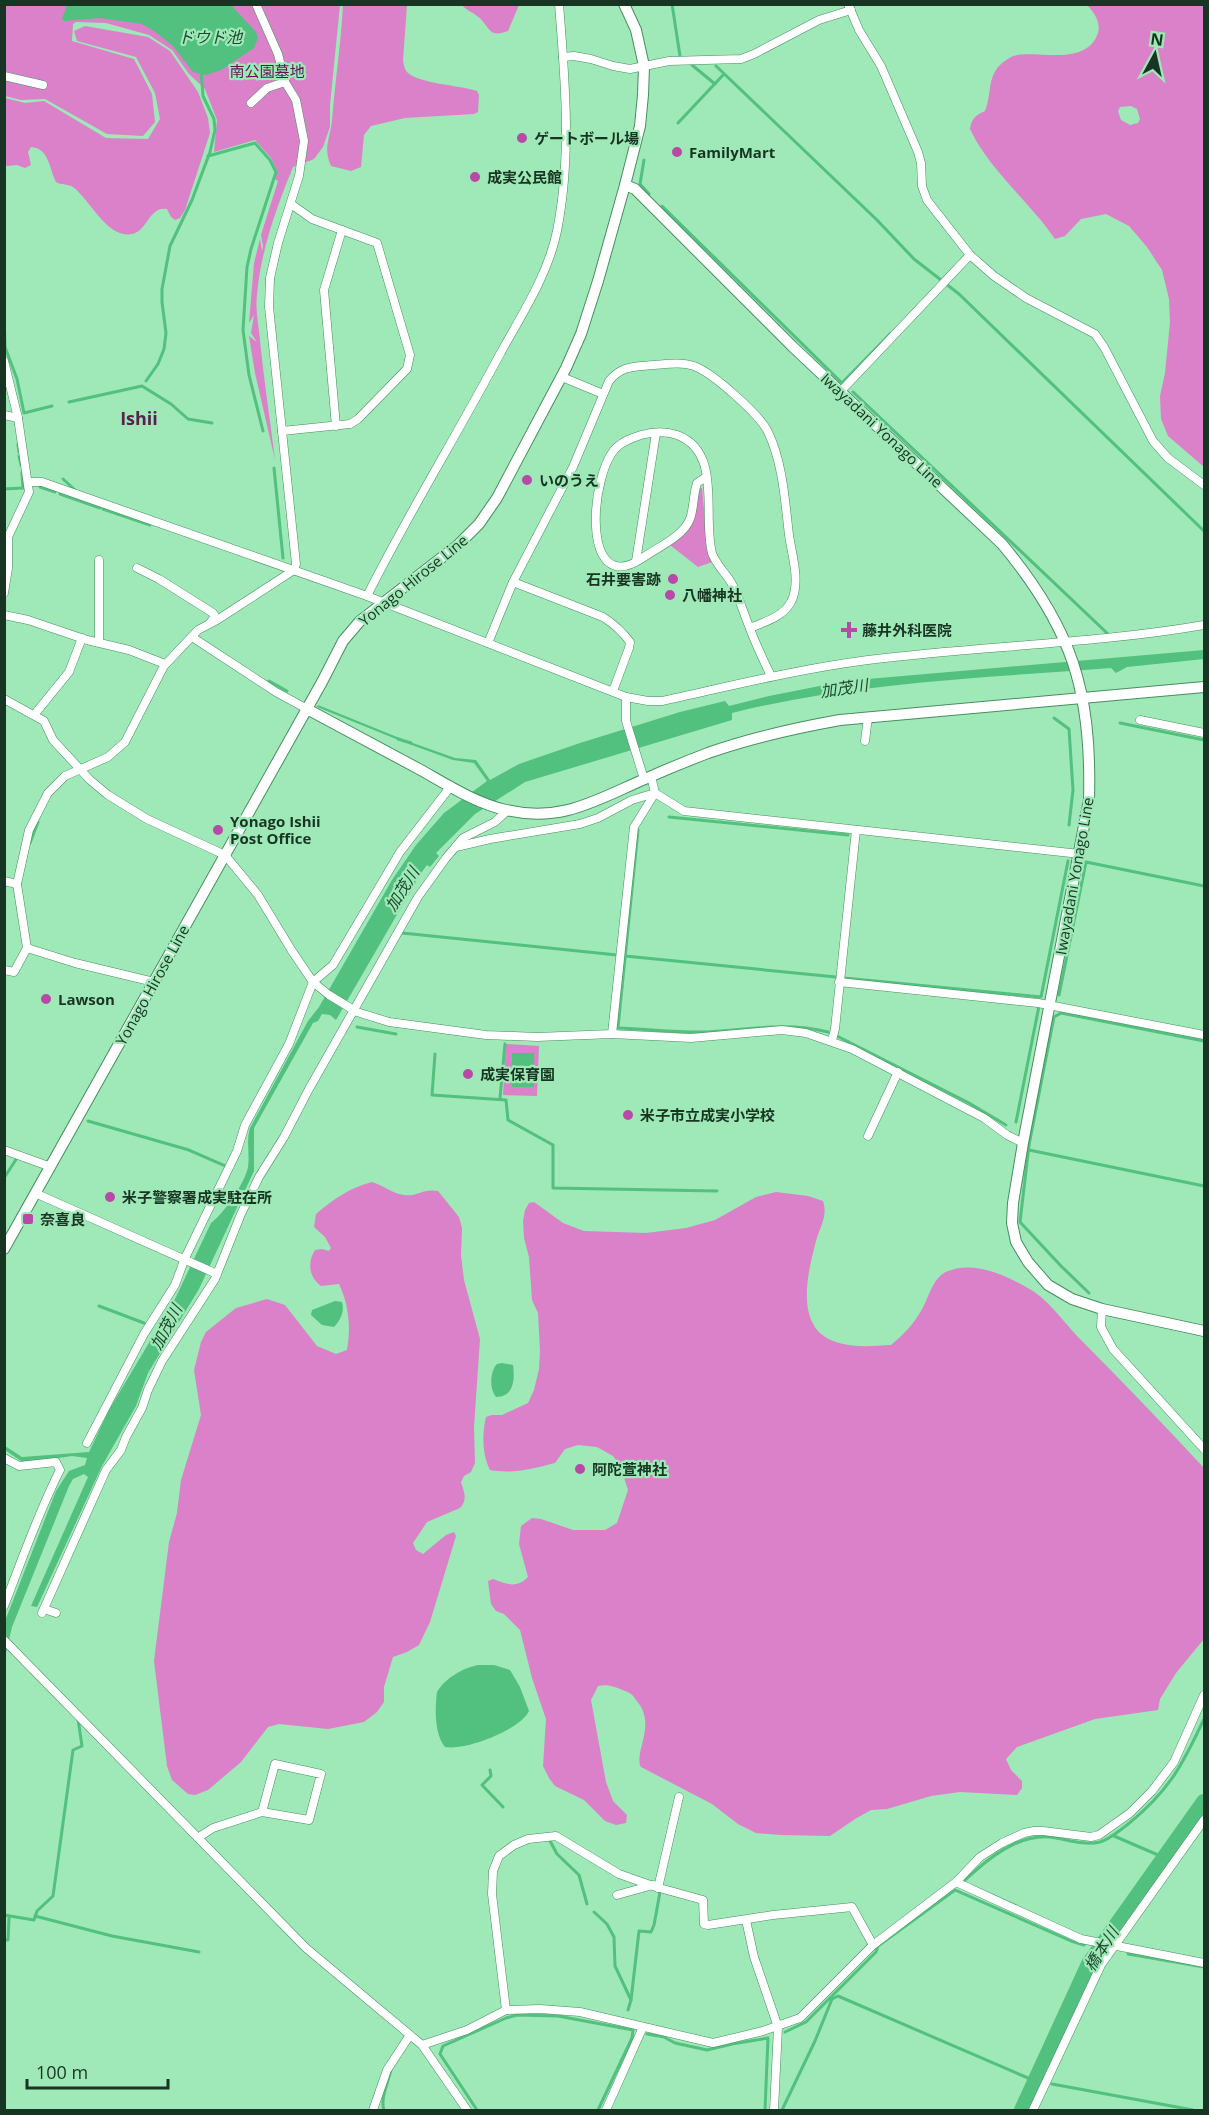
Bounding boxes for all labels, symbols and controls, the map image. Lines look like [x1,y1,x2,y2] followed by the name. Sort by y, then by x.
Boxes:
[1125,24,1185,84] north arrow
[178,26,244,48] water label: ドウド池
[1149,27,1165,51] text: N
[229,61,305,81] park label: 南公園墓地
[534,128,639,148] place label: ゲートボール場
[515,131,529,145] marker: ゲートボール場
[689,142,776,162] place label: FamilyMart
[670,145,684,159] marker: FamilyMart
[487,167,562,187] place label: 成実公民館
[468,170,482,184] marker: 成実公民館
[817,368,947,492] street label: Iwayadani Yonago Line
[120,406,158,430] district label: Ishii
[539,470,599,490] place label: いのうえ
[520,473,534,487] marker: いのうえ
[354,530,472,630] street label: Yonago Hirose Line
[586,569,661,589] place label: 石井要害跡
[666,572,680,586] marker: 石井要害跡
[682,585,742,605] place label: 八幡神社
[663,588,677,602] marker: 八幡神社
[862,620,952,640] place label: 藤井外科医院
[840,621,858,639] marker: 藤井外科医院
[819,673,871,702] water label: 加茂川
[1050,796,1098,956] street label: Iwayadani Yonago Line
[230,811,321,848] place label: Yonago Ishii Post Office
[211,823,225,837] marker: Yonago Ishii Post Office
[380,861,425,915] water label: 加茂川
[111,921,193,1049] street label: Yonago Hirose Line
[58,989,115,1009] place label: Lawson
[39,992,53,1006] marker: Lawson
[480,1064,555,1084] place label: 成実保育園
[461,1067,475,1081] marker: 成実保育園
[640,1105,775,1125] place label: 米子市立成実小学校
[621,1108,635,1122] marker: 米子市立成実小学校
[122,1187,272,1207] place label: 米子警察署成実駐在所
[103,1190,117,1204] marker: 米子警察署成実駐在所
[40,1209,85,1229] place label: 奈喜良
[21,1212,35,1226] marker: 奈喜良
[145,1299,188,1353] water label: 加茂川
[592,1459,667,1479] place label: 阿陀萱神社
[573,1462,587,1476] marker: 阿陀萱神社
[1079,1921,1124,1975] water label: 橋本川
[27,2052,168,2090] scale bar
[36,2060,88,2084] text: 100 m

